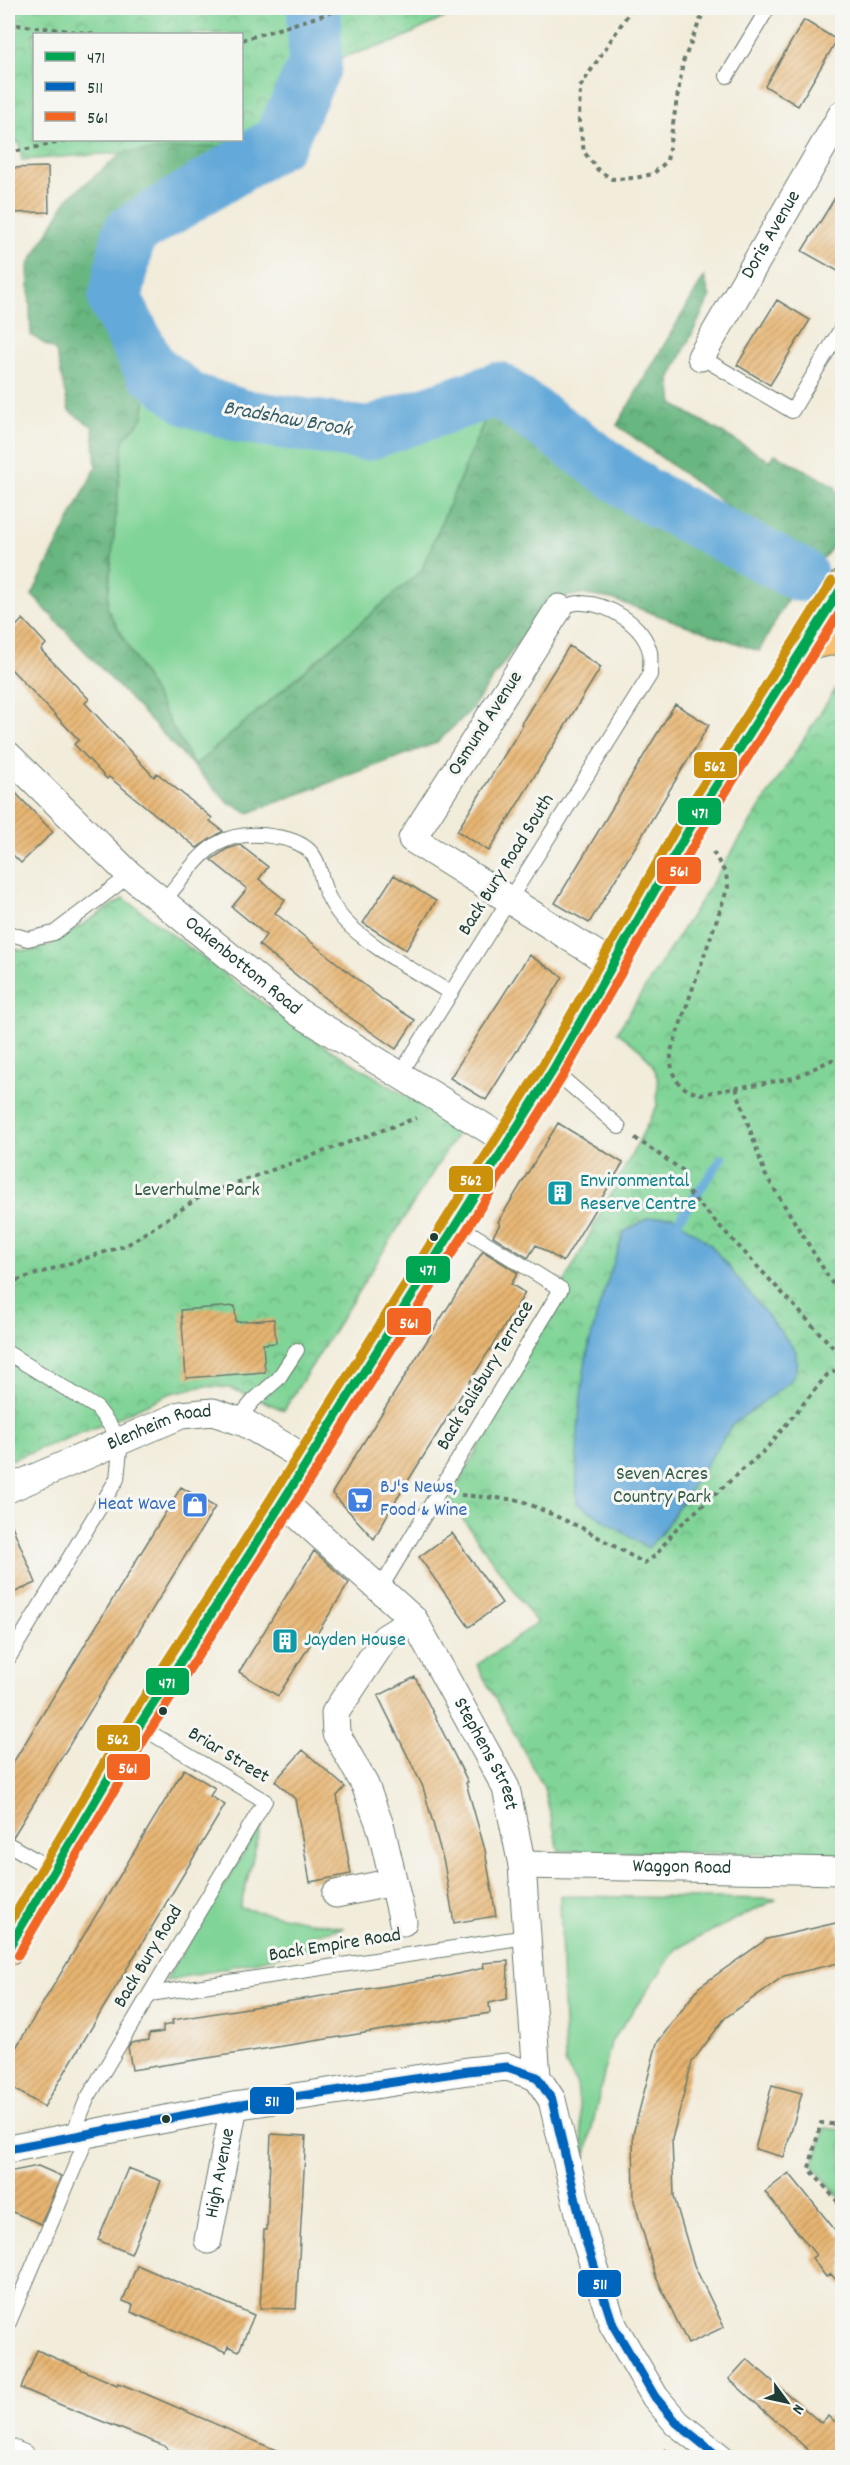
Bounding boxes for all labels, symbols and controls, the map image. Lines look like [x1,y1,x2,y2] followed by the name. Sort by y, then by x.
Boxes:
[33,33,243,141] legend
[87,47,105,72] text: 471
[87,77,103,102] text: 511
[87,107,108,132] text: 561
[735,185,809,284] street label: Doris Avenue
[221,394,356,446] water label: Bradshaw Brook
[442,666,531,782] street label: Osmund Avenue
[693,751,738,779] line badge: 562
[704,756,726,779] text: 562
[452,789,562,941] street label: Back Bury Road South
[677,797,722,826] line badge: 471
[692,803,708,826] text: 471
[656,856,702,885] line badge: 561
[670,861,688,884] text: 561
[178,910,307,1023] street label: Oakenbottom Road
[448,1165,494,1193] line badge: 562
[580,1168,697,1219] place label: Environmental Reserve Centre
[460,1170,482,1193] text: 562
[134,1177,260,1205] park label: Leverhulme Park
[545,1178,575,1208] building icon: Environmental Reserve Centre
[428,1231,440,1243] unlabelled marker
[405,1255,451,1284] line badge: 471
[420,1260,436,1283] text: 471
[430,1296,542,1456] street label: Back Salisbury Terrace
[386,1307,432,1336] line badge: 561
[400,1313,418,1336] text: 561
[103,1398,213,1459] street label: Blenheim Road
[613,1461,711,1512] park label: Seven Acres Country Park
[380,1474,467,1525] place label: BJ's News, Food & Wine
[345,1485,375,1515] supermarket icon: BJ's News, Food & Wine
[180,1490,210,1520] shop icon: Heat Wave
[98,1491,176,1519] place label: Heat Wave
[270,1626,300,1656] building icon: Jayden House
[304,1627,406,1655] place label: Jayden House
[145,1667,190,1696] line badge: 471
[159,1673,175,1696] text: 471
[445,1693,524,1813] street label: Stephens Street
[157,1705,169,1717] unlabelled marker
[182,1721,274,1791] street label: Briar Street
[96,1724,141,1752] line badge: 562
[107,1729,129,1752] text: 562
[106,1753,151,1781] line badge: 561
[119,1758,137,1781] text: 561
[632,1853,732,1883] street label: Waggon Road
[107,1900,191,2014] street label: Back Bury Road
[267,1922,403,1970] street label: Back Empire Road
[249,2086,295,2115] line badge: 511
[265,2091,279,2114] text: 511
[160,2113,172,2125] unlabelled marker
[199,2126,243,2221] street label: High Avenue
[577,2269,622,2298] line badge: 511
[593,2274,607,2297] text: 511
[757,2372,817,2432] north arrow
[786,2399,809,2418] text: N

